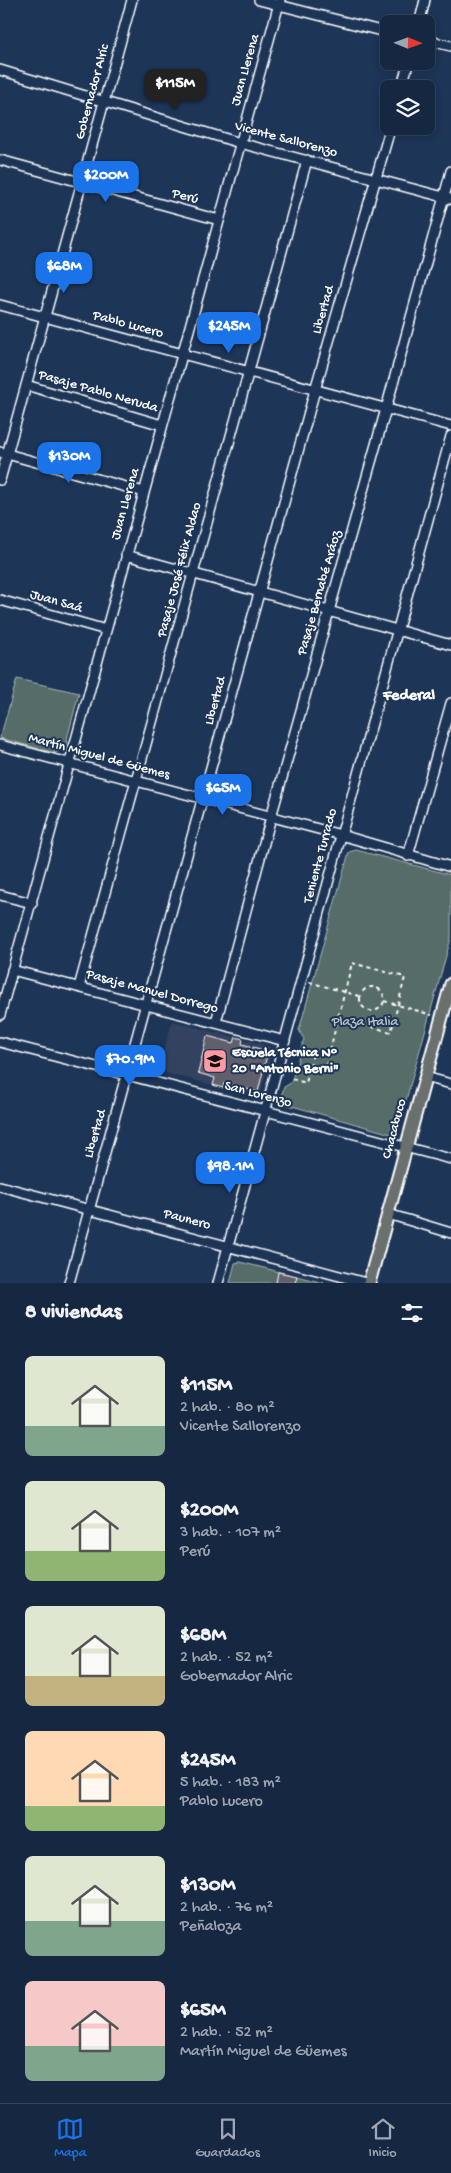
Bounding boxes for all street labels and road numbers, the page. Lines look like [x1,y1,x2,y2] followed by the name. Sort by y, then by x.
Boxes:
[228,31,265,108] street label: Juan Llerena
[72,41,114,142] street label: Gobernador Alric
[232,118,339,162] street label: Vicente Sallorenzo
[169,185,200,209] street label: Perú
[309,282,339,336] street label: Libertad
[90,307,165,343] street label: Pablo Lucero
[35,367,161,418] street label: Pasaje Pablo Neruda
[108,465,145,542] street label: Juan Llerena
[154,501,206,640] street label: Pasaje José Félix Aldao
[294,528,346,658] street label: Pasaje Bernabé Aráoz
[28,586,85,618] street label: Juan Saá
[201,673,231,727] street label: Libertad
[26,730,172,784] street label: Martín Miguel de Güemes
[300,807,342,906] street label: Teniente Turrado
[83,966,220,1018] street label: Pasaje Manuel Dorrego
[223,1078,293,1112] street label: San Lorenzo
[379,1097,411,1161] street label: Chacabuco
[81,1106,111,1160] street label: Libertad
[161,1205,212,1234] street label: Paunero

